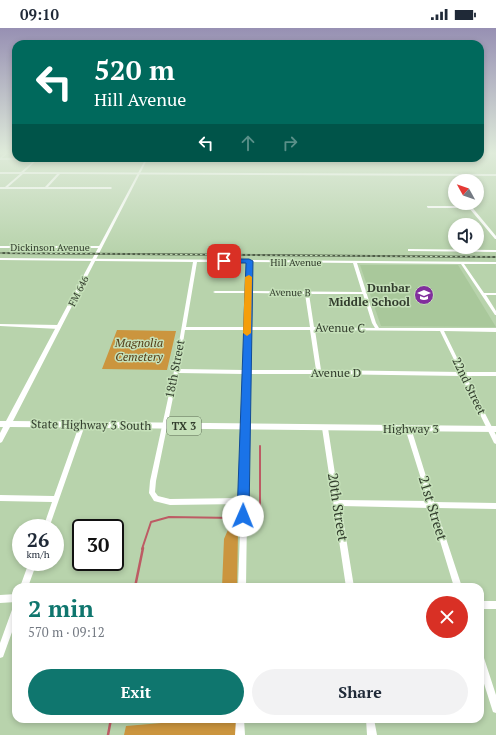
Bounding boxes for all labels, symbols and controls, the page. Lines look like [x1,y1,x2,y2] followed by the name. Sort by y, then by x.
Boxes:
[20,4,59,24] text: 09:10
[94,51,175,88] text: 520 m
[28,56,80,108] icon: left
[94,87,186,111] text: Hill Avenue
[195,132,217,154] icon: left
[237,132,259,154] icon: ahead
[279,132,301,154] icon: right
[448,174,484,210] north arrow
[448,174,484,254] map controls
[448,218,484,254] button: sound
[10,241,90,254] street label: Dickinson Avenue
[207,244,241,278] pin
[213,250,235,272] icon: arrive
[270,256,322,269] street label: Hill Avenue
[65,273,92,309] street label: FM 646
[328,280,411,309] place label: Dunbar Middle School
[413,284,435,306] school or university icon: Dunbar Middle School
[269,286,311,299] street label: Avenue B
[315,320,365,335] street label: Avenue C
[114,335,163,364] park label: Magnolia Cemetery
[161,338,188,399] street label: 18th Street
[449,355,490,417] street label: 22nd Street
[311,365,361,380] street label: Avenue D
[31,416,151,433] street label: State Highway 3 South
[167,417,201,435] road number: TX 3
[383,421,439,436] street label: Highway 3
[324,471,353,543] street label: 20th Street
[415,473,453,543] street label: 21st Street
[222,495,264,537] position arrow
[72,519,124,571] speed limit sign: 30
[27,526,49,553] text: 26
[26,548,50,561] text: km/h
[28,592,94,624] text: 2 min
[426,596,468,638] button: close
[28,623,105,641] text: 570 m · 09:12
[28,669,244,715] button: Exit
[252,669,468,715] button: Share

